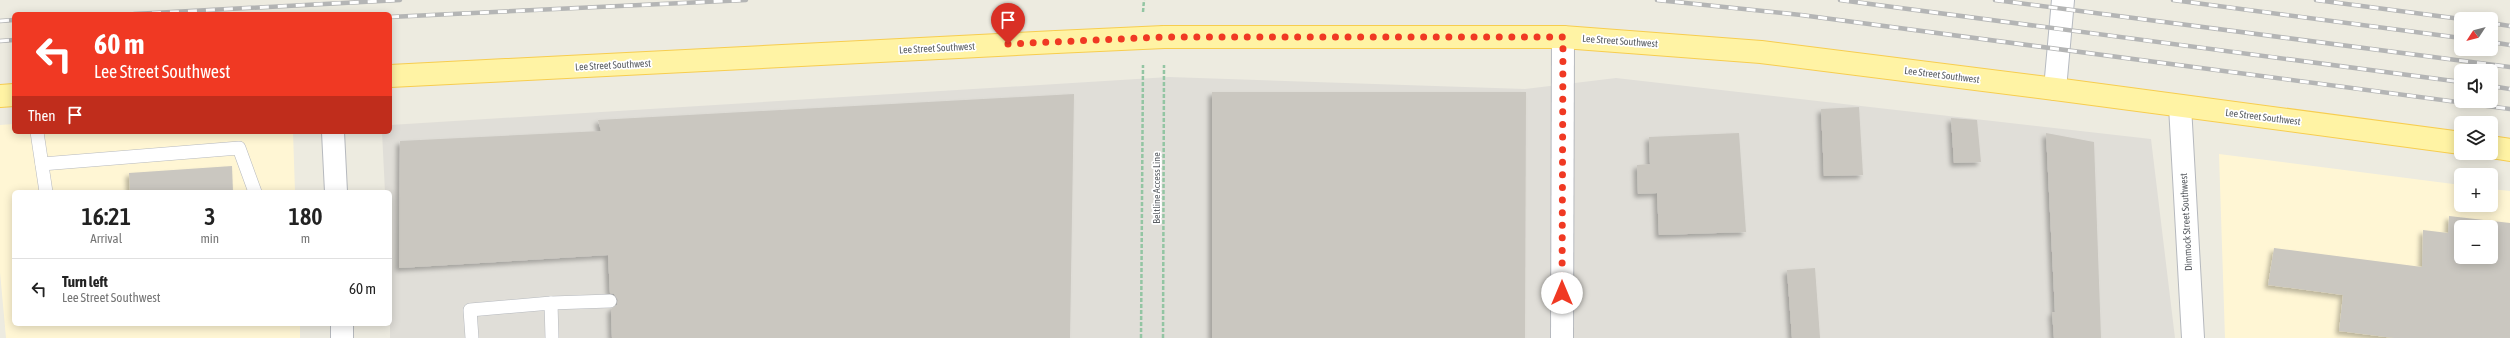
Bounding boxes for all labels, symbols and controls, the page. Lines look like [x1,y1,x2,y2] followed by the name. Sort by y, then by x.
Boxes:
[991,3,1025,44] pin
[997,9,1019,31] icon: arrive
[2454,12,2498,56] north arrow
[2454,12,2498,264] map controls
[28,28,80,80] icon: left
[94,28,144,60] text: 60 m
[1582,33,1658,49] street label: Lee Street Southwest
[899,41,975,55] street label: Lee Street Southwest
[575,58,651,72] street label: Lee Street Southwest
[94,61,231,82] text: Lee Street Southwest
[2454,64,2498,108] button: sound
[1904,65,1980,85] street label: Lee Street Southwest
[64,104,86,126] icon: arrive
[28,107,56,124] text: Then
[2225,107,2301,127] street label: Lee Street Southwest
[2454,116,2498,160] button: layers
[1151,152,1162,224] street label: Beltline Access Line
[2454,168,2498,212] button: +
[2178,173,2194,271] street label: Dimmock Street Southwest
[82,203,131,230] text: 16:21
[204,203,215,230] text: 3
[289,203,322,230] text: 180
[2454,220,2498,264] button: −
[90,231,122,246] text: Arrival
[200,231,219,246] text: min
[301,231,310,246] text: m
[1541,272,1583,314] position arrow
[62,273,108,290] text: Turn left
[28,278,50,300] icon: left
[349,280,376,297] text: 60 m
[62,290,161,305] text: Lee Street Southwest

